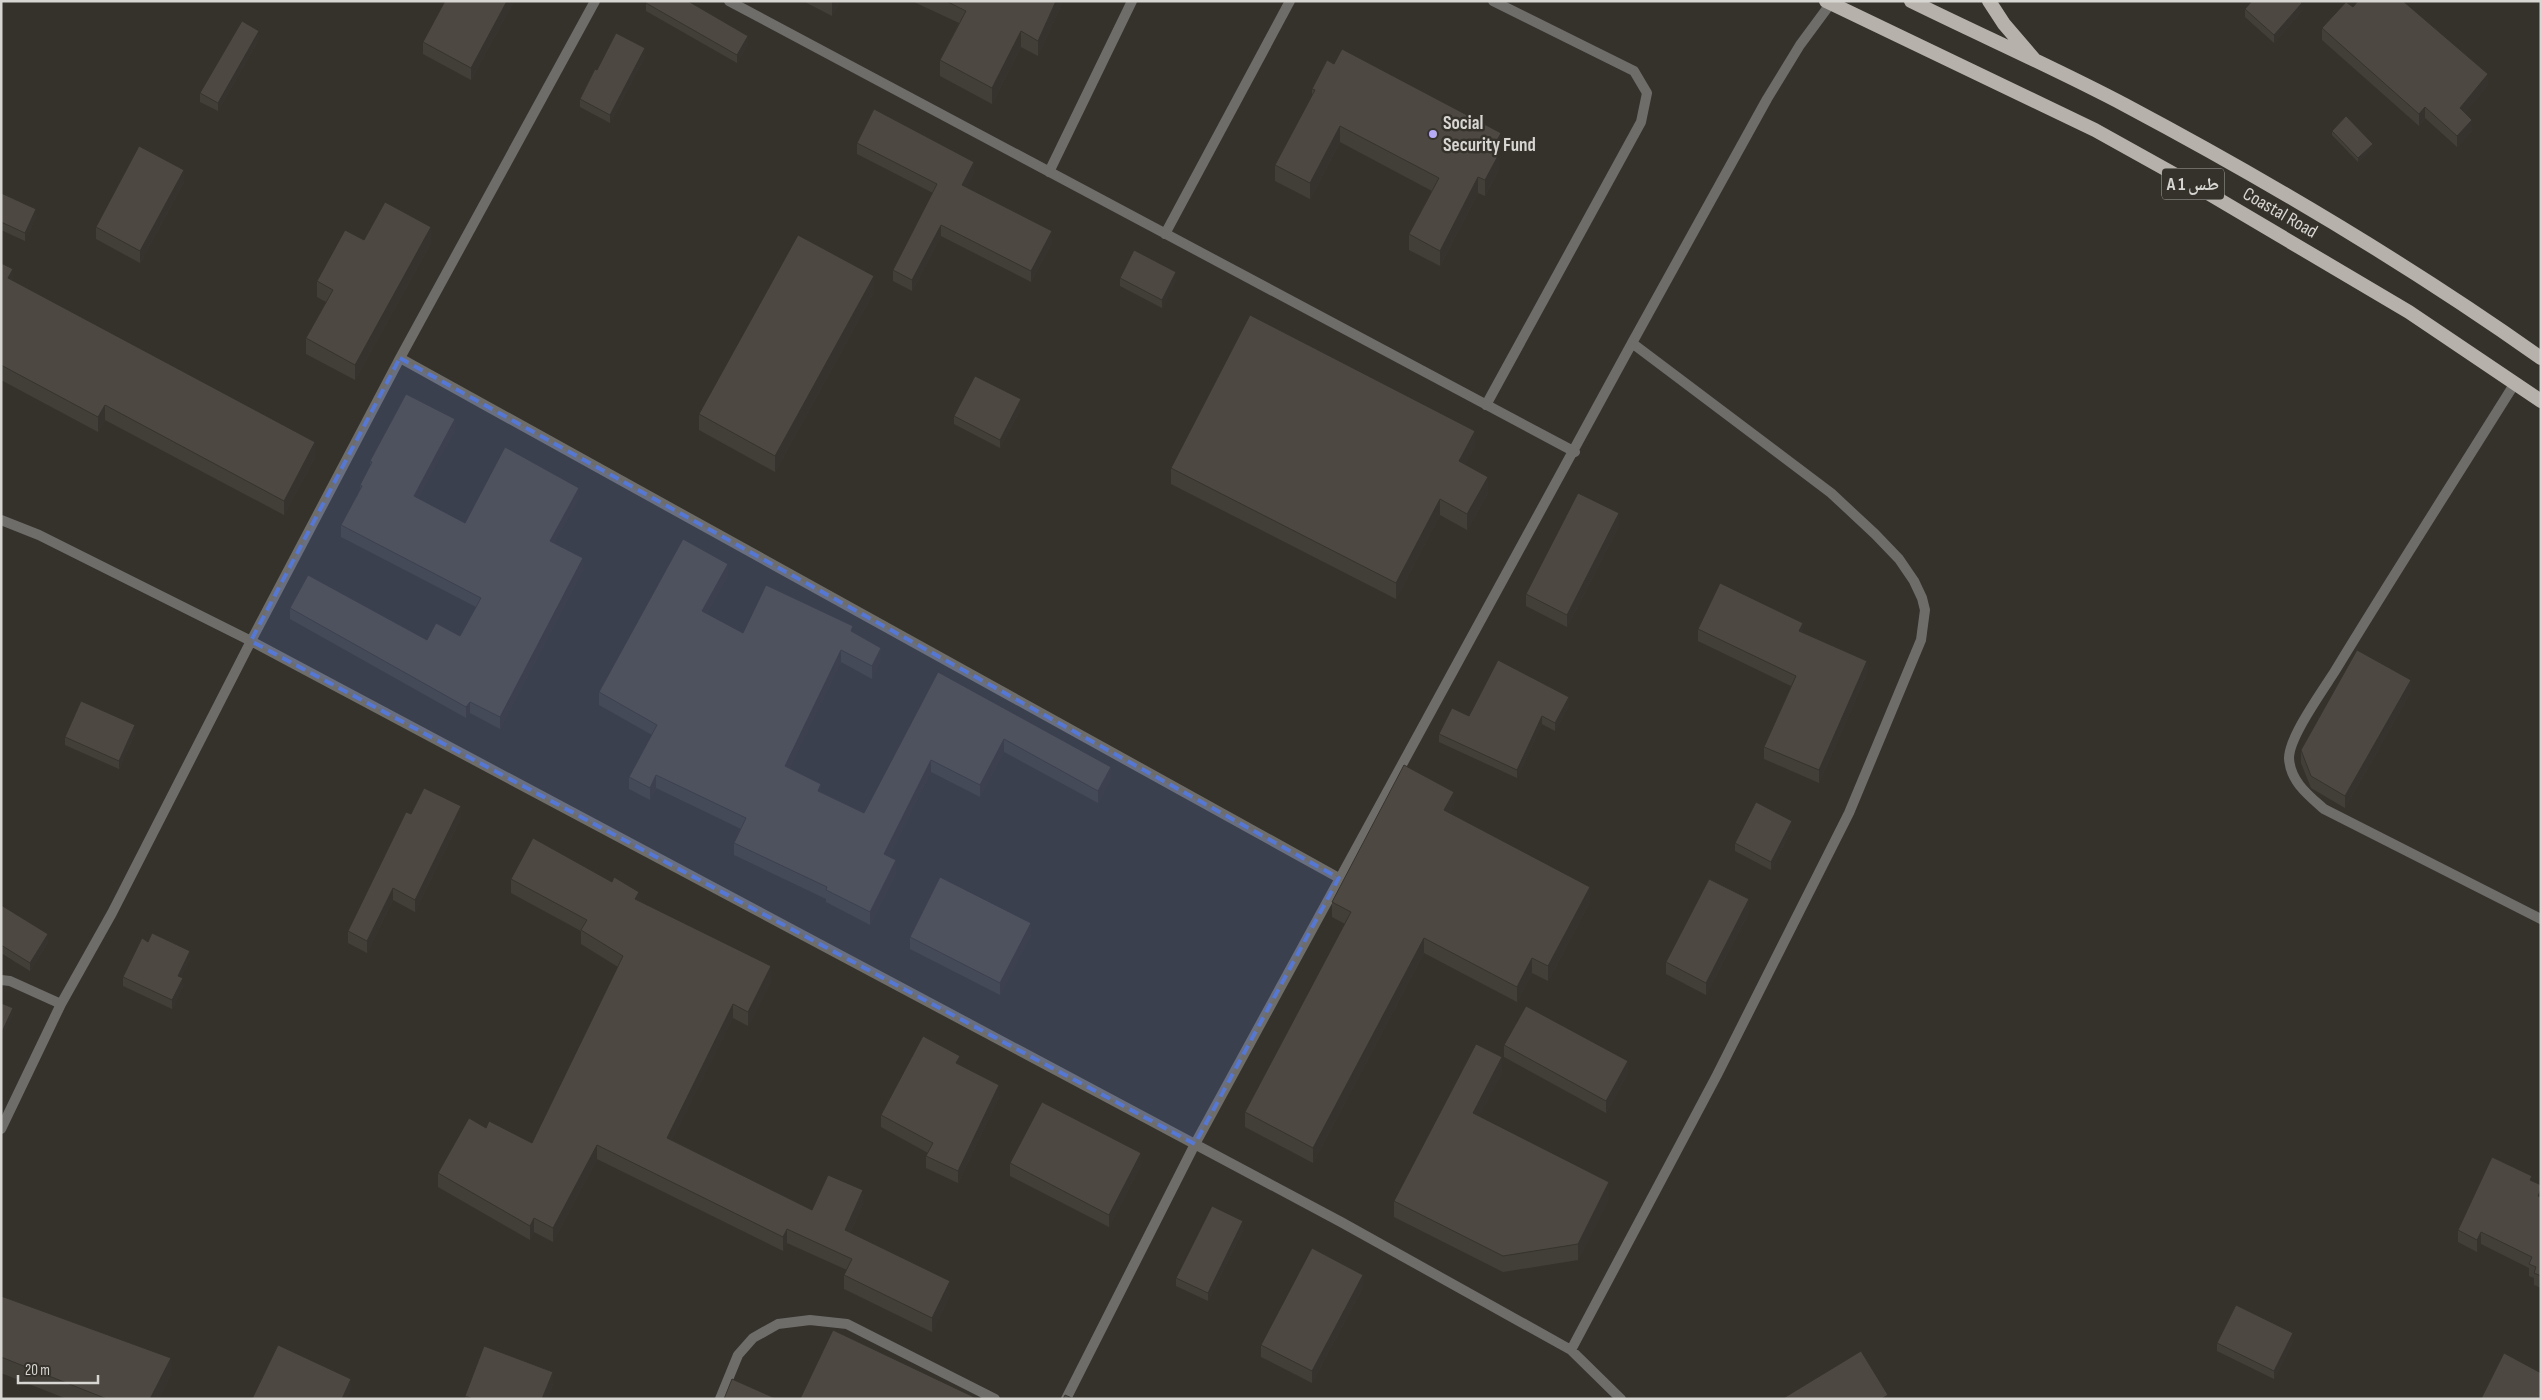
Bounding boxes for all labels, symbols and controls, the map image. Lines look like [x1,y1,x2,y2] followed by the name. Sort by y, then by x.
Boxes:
[1443,112,1536,157] place label: Social Security Fund
[1427,128,1439,140] marker: Social Security Fund
[2162,168,2224,200] road number: A 1 طس
[2239,182,2321,244] street label: Coastal Road
[18,1352,98,1384] scale bar
[25,1361,50,1380] text: 20 m

